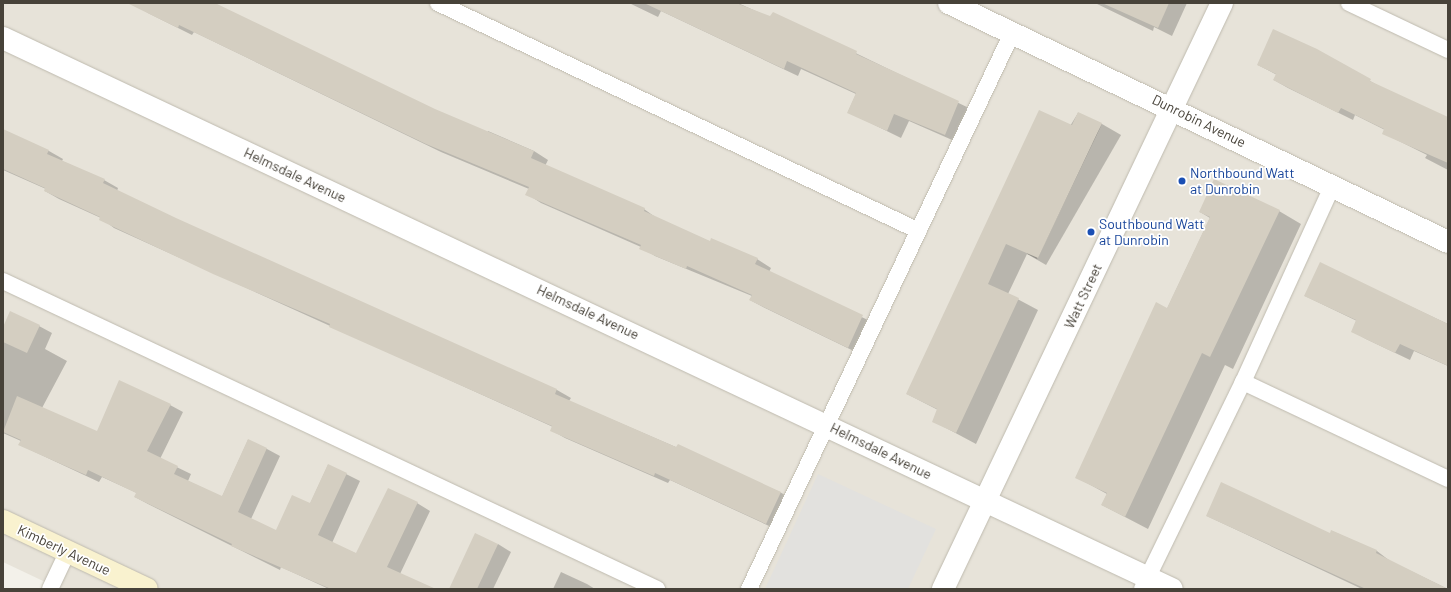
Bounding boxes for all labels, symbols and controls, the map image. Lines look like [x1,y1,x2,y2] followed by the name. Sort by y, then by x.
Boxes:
[1149,91,1249,151] street label: Dunrobin Avenue
[241,144,349,206] street label: Helmsdale Avenue
[1190,165,1294,198] place label: Northbound Watt at Dunrobin
[1177,176,1187,186] marker: Northbound Watt at Dunrobin
[1099,216,1204,248] place label: Southbound Watt at Dunrobin
[1086,227,1096,237] marker: Southbound Watt at Dunrobin
[1061,261,1105,331] street label: Watt Street
[534,281,642,343] street label: Helmsdale Avenue
[827,419,935,483] street label: Helmsdale Avenue
[15,521,113,579] street label: Kimberly Avenue

